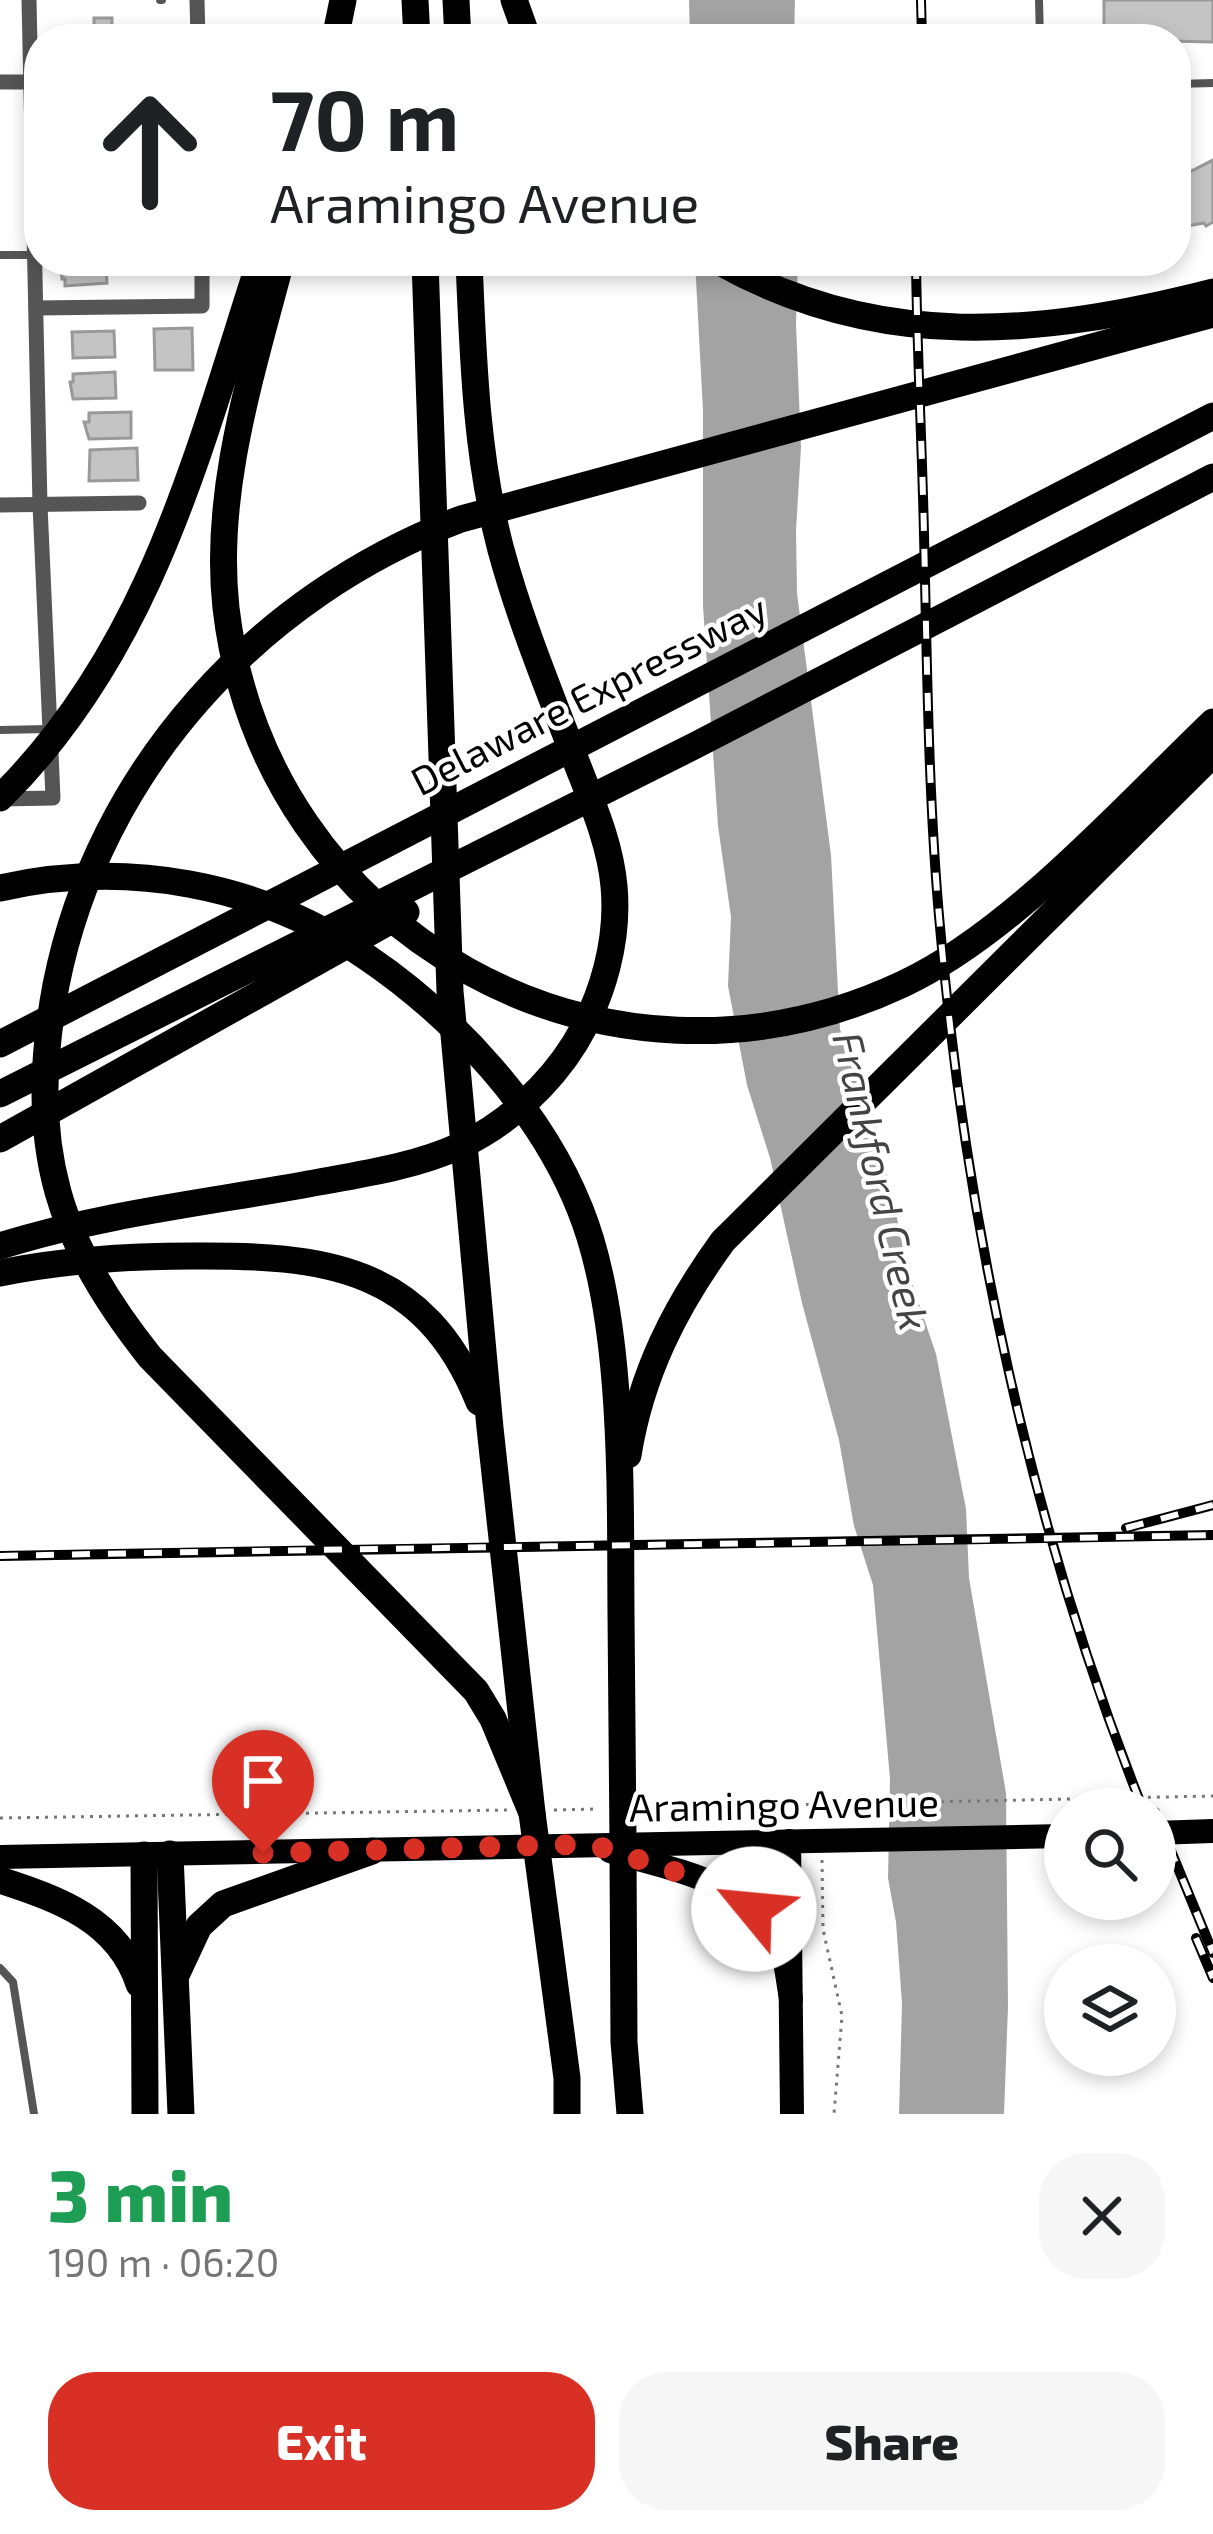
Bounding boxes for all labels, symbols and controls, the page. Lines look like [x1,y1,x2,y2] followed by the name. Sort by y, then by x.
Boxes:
[270,67,460,168] text: 70 m
[72,72,228,228] icon: ahead
[270,169,699,234] text: Aramingo Avenue
[403,584,774,804] street label: Delaware Expressway
[823,1026,942,1335] water label: Frankford Creek
[212,1730,314,1853] pin
[230,1748,296,1814] icon: arrive
[629,1777,939,1830] street label: Aramingo Avenue
[1044,1788,1176,2076] map controls
[1044,1788,1176,1920] button: search
[691,1846,817,1972] position arrow
[1044,1944,1176,2076] button: layers
[48,2150,233,2236] text: 3 min
[1039,2153,1165,2279] button: close
[48,2238,279,2285] text: 190 m · 06:20
[48,2372,595,2510] button: Exit
[619,2372,1165,2510] button: Share

